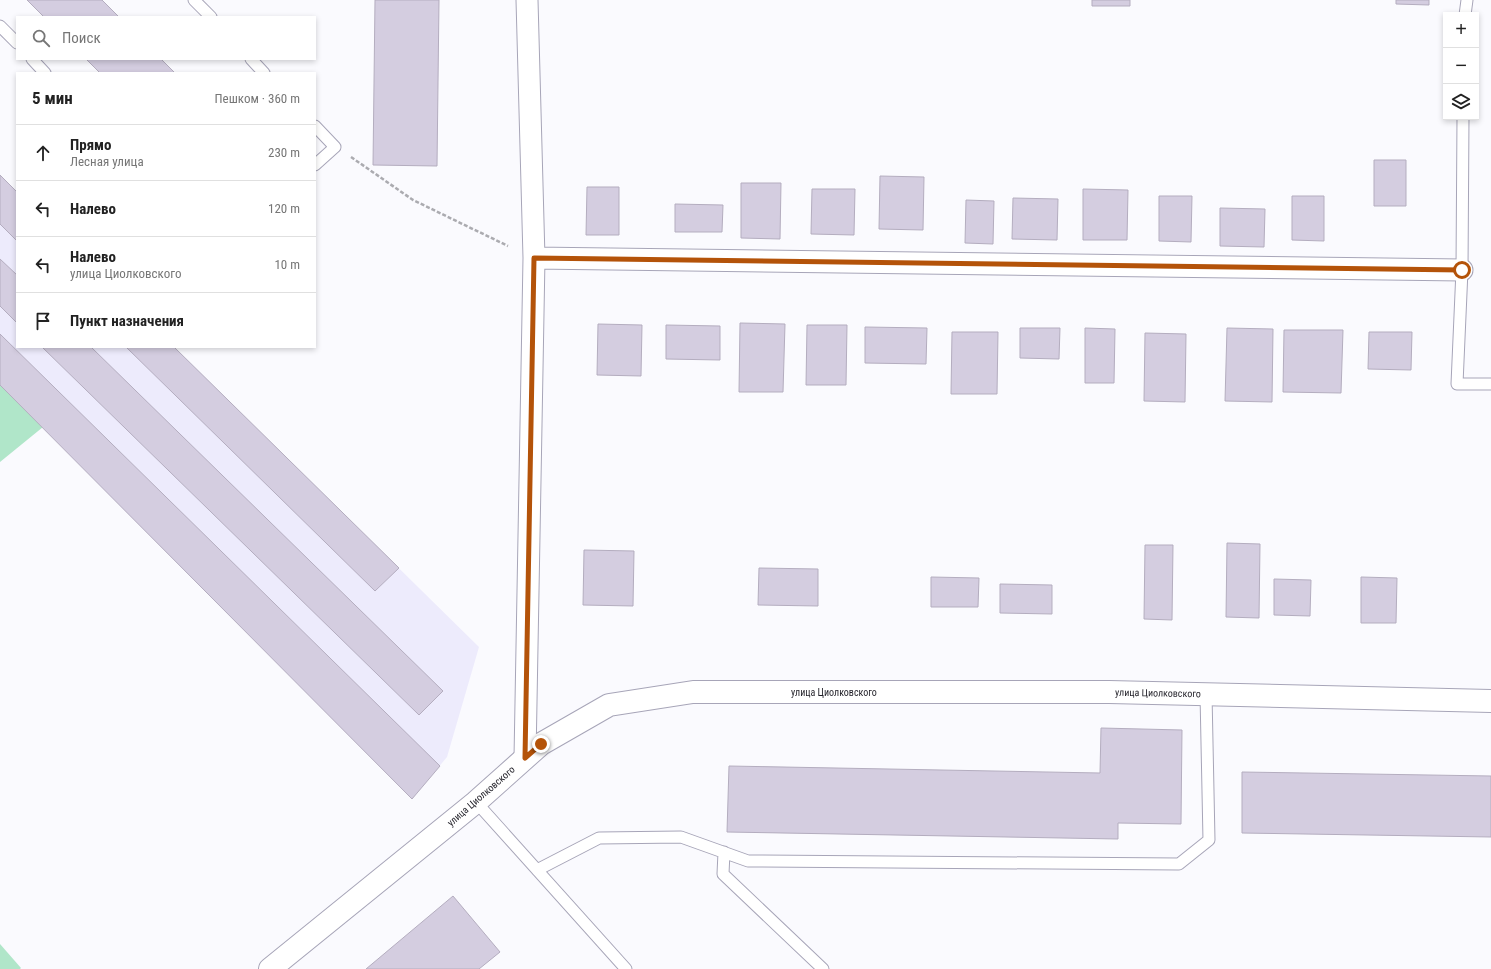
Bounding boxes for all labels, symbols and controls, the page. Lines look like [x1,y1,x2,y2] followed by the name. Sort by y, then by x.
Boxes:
[1443,12,1479,120] map controls
[1443,12,1479,48] button: +
[16,16,316,60] search box
[30,27,52,49] icon: search
[62,29,101,47] text: Поиск
[1443,48,1479,84] button: −
[1443,84,1479,120] button: layers
[32,88,73,108] text: 5 мин
[214,91,300,106] text: Пешком · 360 m
[70,136,111,154] text: Прямо
[32,142,54,164] icon: ahead
[268,145,300,160] text: 230 m
[70,154,144,169] text: Лесная улица
[32,198,54,220] icon: left
[70,200,116,218] text: Налево
[268,201,300,216] text: 120 m
[70,248,116,266] text: Налево
[32,254,54,276] icon: left
[274,257,300,272] text: 10 m
[1453,261,1471,279] route start
[70,266,181,281] text: улица Циолковского
[32,310,54,332] icon: arrive
[70,312,184,330] text: Пункт назначения
[791,687,877,698] street label: улица Циолковского
[1115,687,1201,699] street label: улица Циолковского
[532,735,550,753] route end
[445,764,517,828] street label: улица Циолковского

